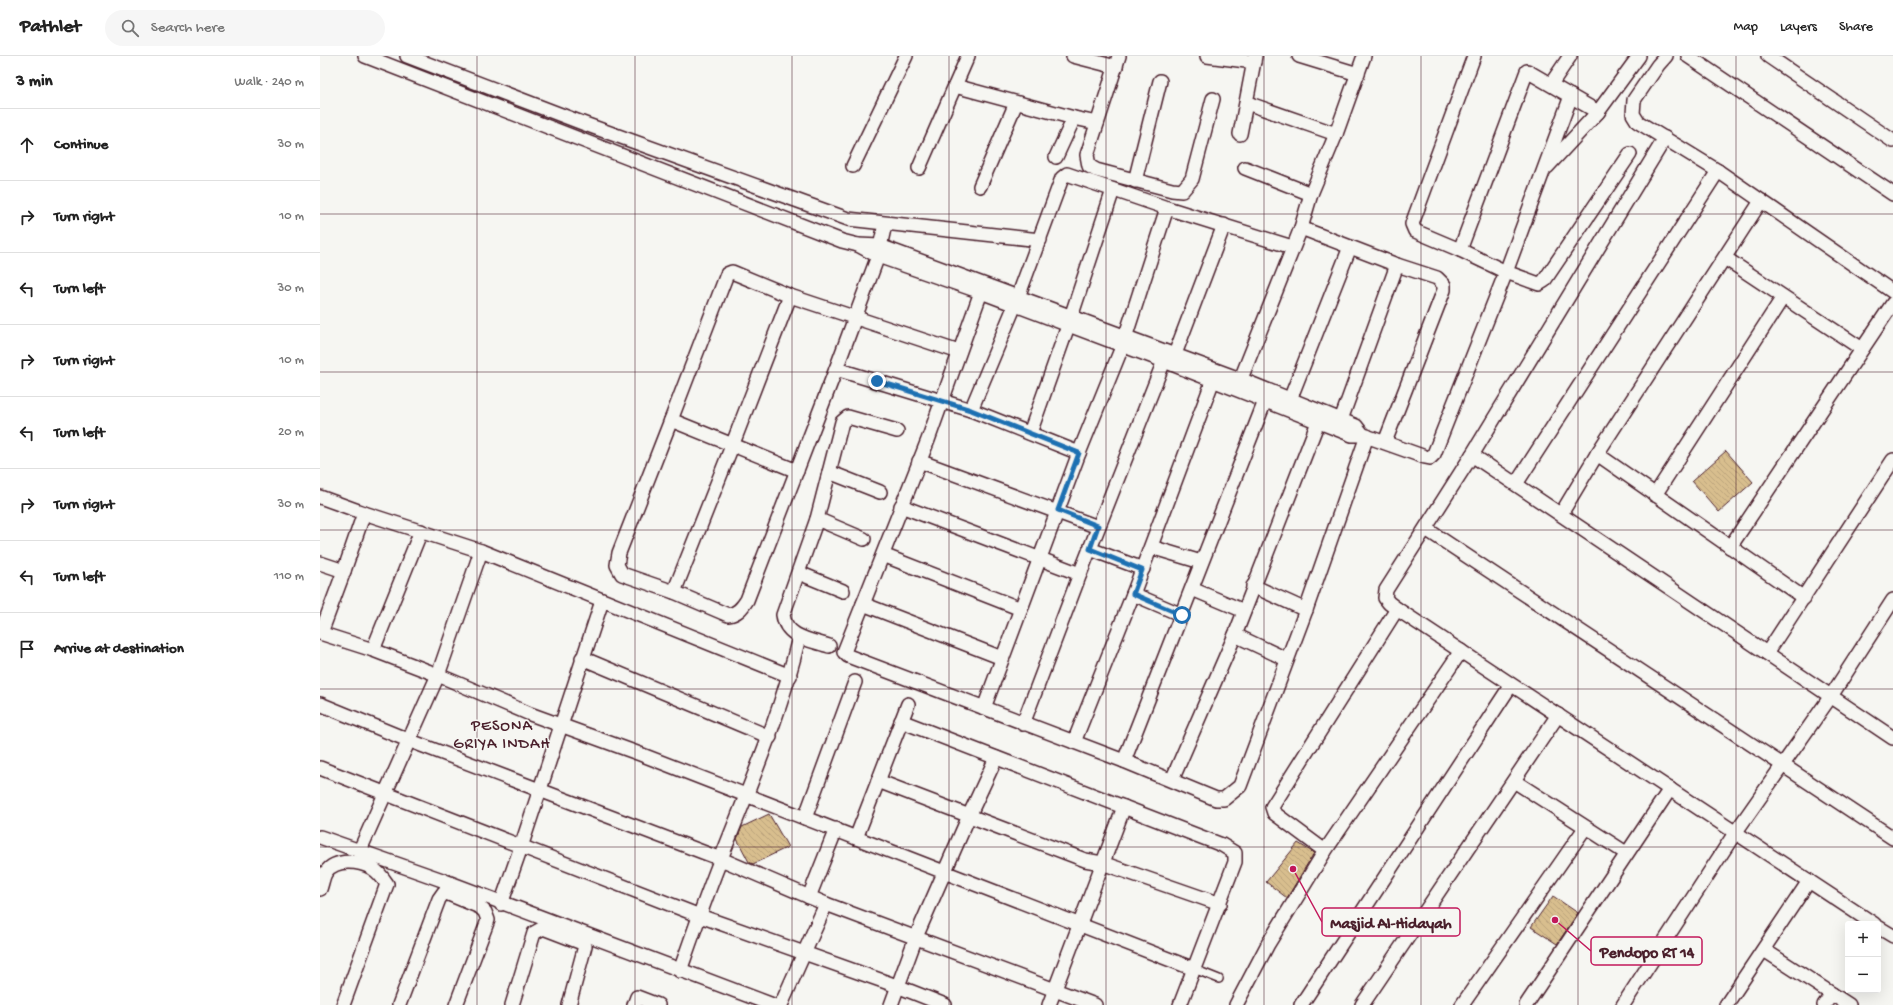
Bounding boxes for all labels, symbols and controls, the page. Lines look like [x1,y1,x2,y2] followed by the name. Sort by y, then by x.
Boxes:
[105,10,385,46] search box
[20,16,81,39] text: Pathlet
[119,17,141,39] icon: search
[151,19,225,37] text: Search here
[1734,19,1758,36] text: Map
[1780,19,1817,36] text: Layers
[1839,19,1873,36] text: Share
[16,72,53,92] text: 3 min
[235,75,304,90] text: Walk · 240 m
[16,134,38,156] icon: ahead
[54,136,108,154] text: Continue
[278,137,304,152] text: 30 m
[16,206,38,228] icon: right
[54,208,114,226] text: Turn right
[279,209,304,224] text: 10 m
[16,278,38,300] icon: left
[54,280,105,298] text: Turn left
[278,281,304,296] text: 30 m
[16,350,38,372] icon: right
[54,352,114,370] text: Turn right
[279,353,304,368] text: 10 m
[868,372,886,390] route end
[16,422,38,444] icon: left
[54,424,105,442] text: Turn left
[278,425,304,440] text: 20 m
[16,494,38,516] icon: right
[54,496,114,514] text: Turn right
[278,497,304,512] text: 30 m
[16,566,38,588] icon: left
[54,568,105,586] text: Turn left
[274,569,304,584] text: 110 m
[1173,606,1191,624] route start
[16,638,38,660] icon: arrive
[54,640,184,658] text: Arrive at destination
[453,718,551,755] district label: PESONA GRIYA INDAH
[1322,908,1460,936] callout: Masjid Al-Hidayah
[1330,916,1452,935] text: Masjid Al-Hidayah
[1845,921,1881,993] map controls
[1845,921,1881,957] button: +
[1591,937,1702,965] callout: Pendopo RT 14
[1599,945,1695,964] text: Pendopo RT 14
[1845,957,1881,993] button: −

